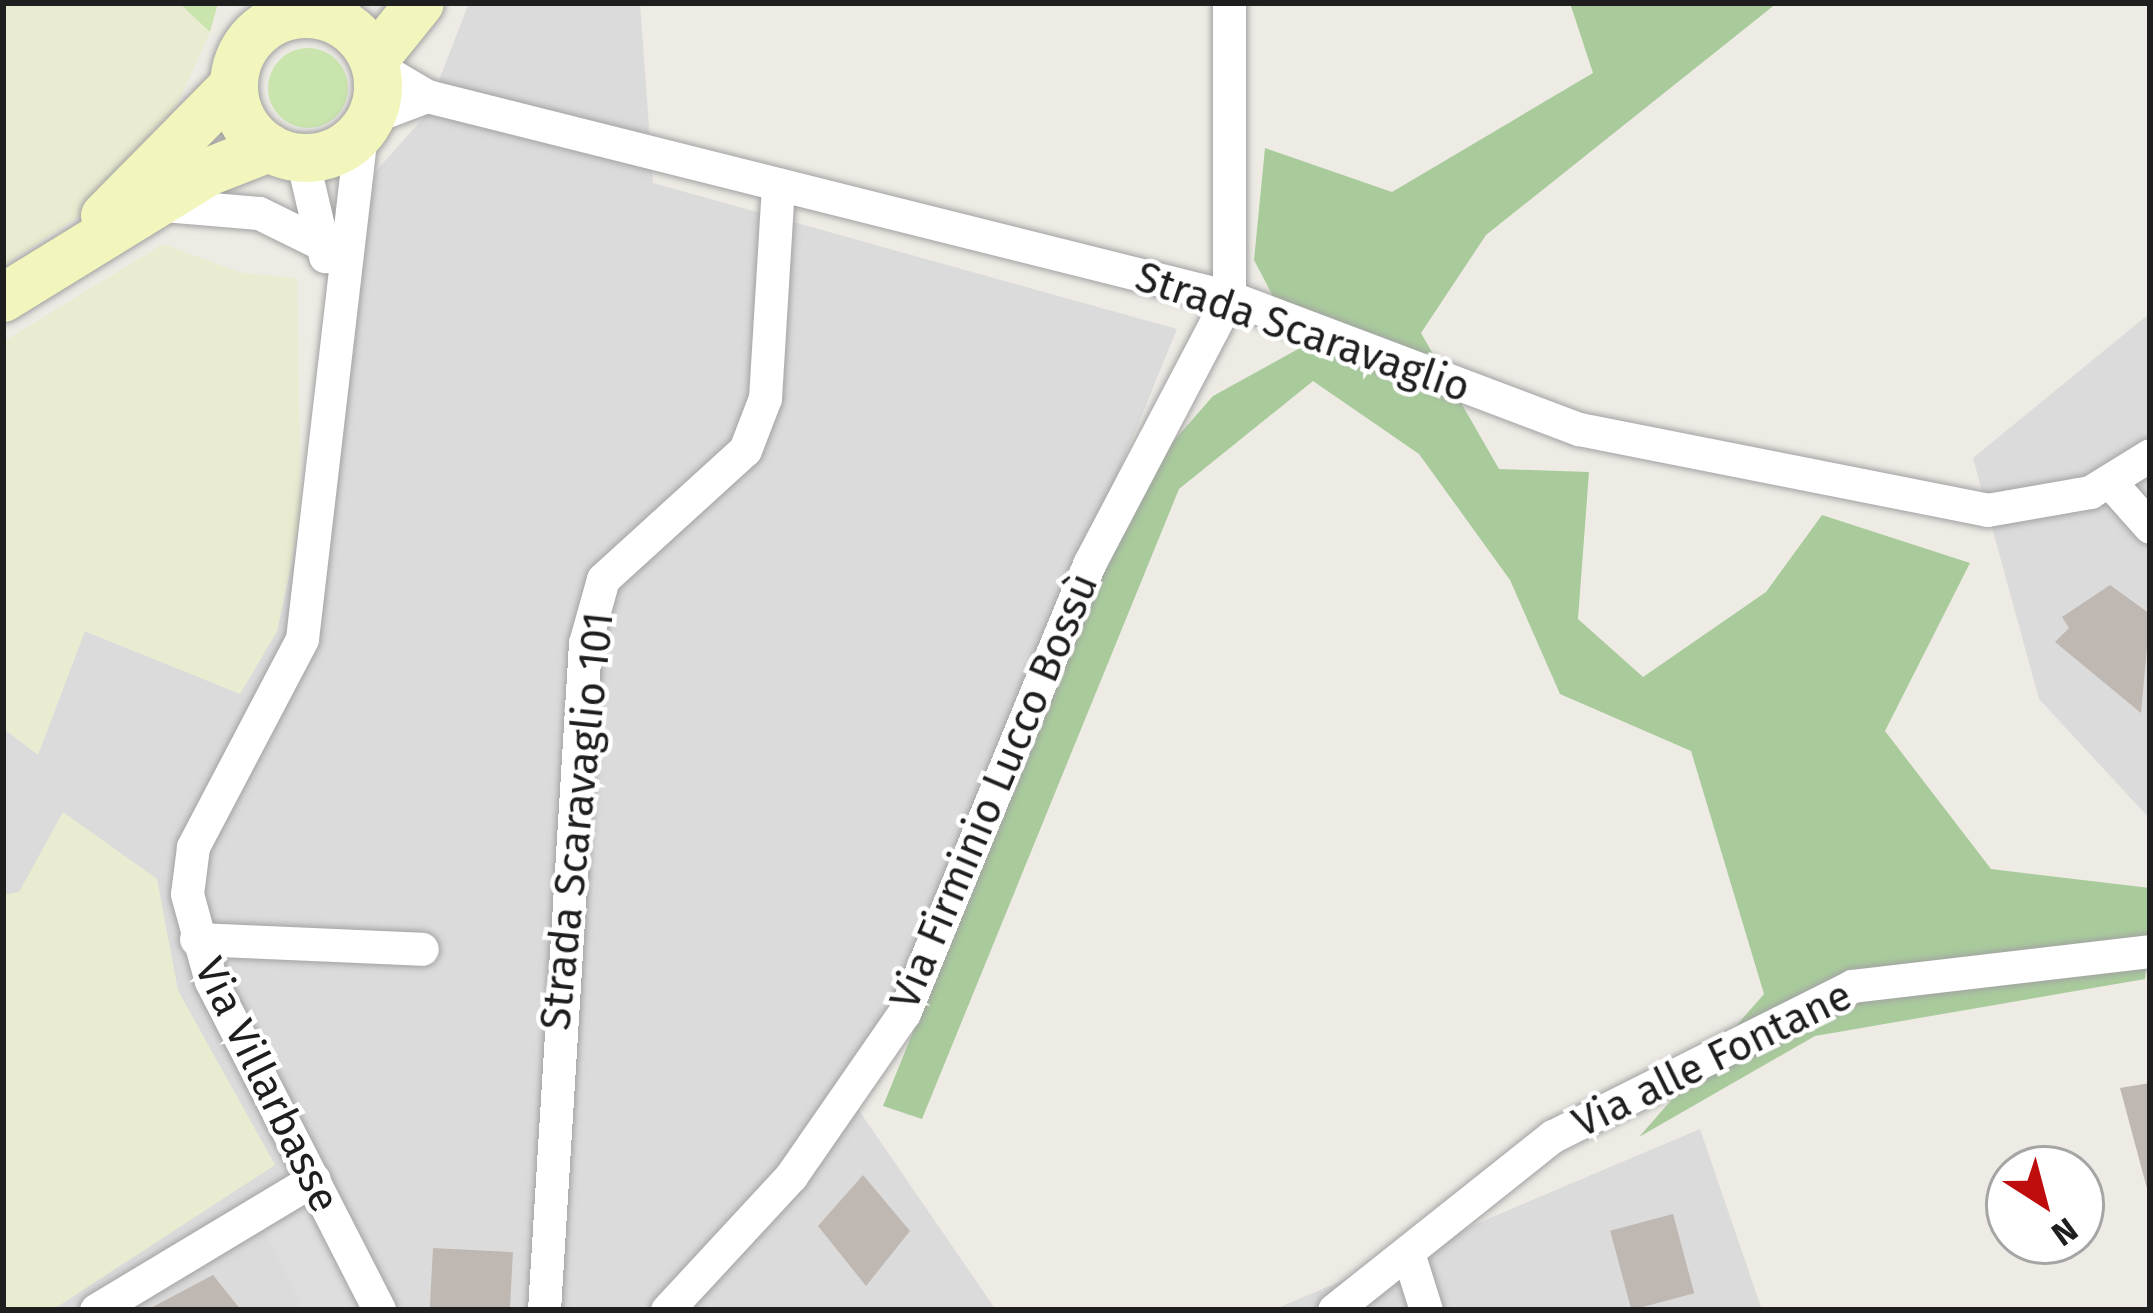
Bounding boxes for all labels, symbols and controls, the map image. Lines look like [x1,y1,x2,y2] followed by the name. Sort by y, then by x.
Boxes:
[1129,251,1477,413] street label: Strada Scaravaglio
[879,566,1109,1016] street label: Via Firminio Lucco Bossù
[530,610,624,1032] street label: Strada Scaravaglio 101
[184,950,350,1220] street label: Via Villarbasse
[1565,970,1859,1148] street label: Via alle Fontane
[1985,1145,2105,1265] north arrow
[2044,1209,2085,1254] text: N

